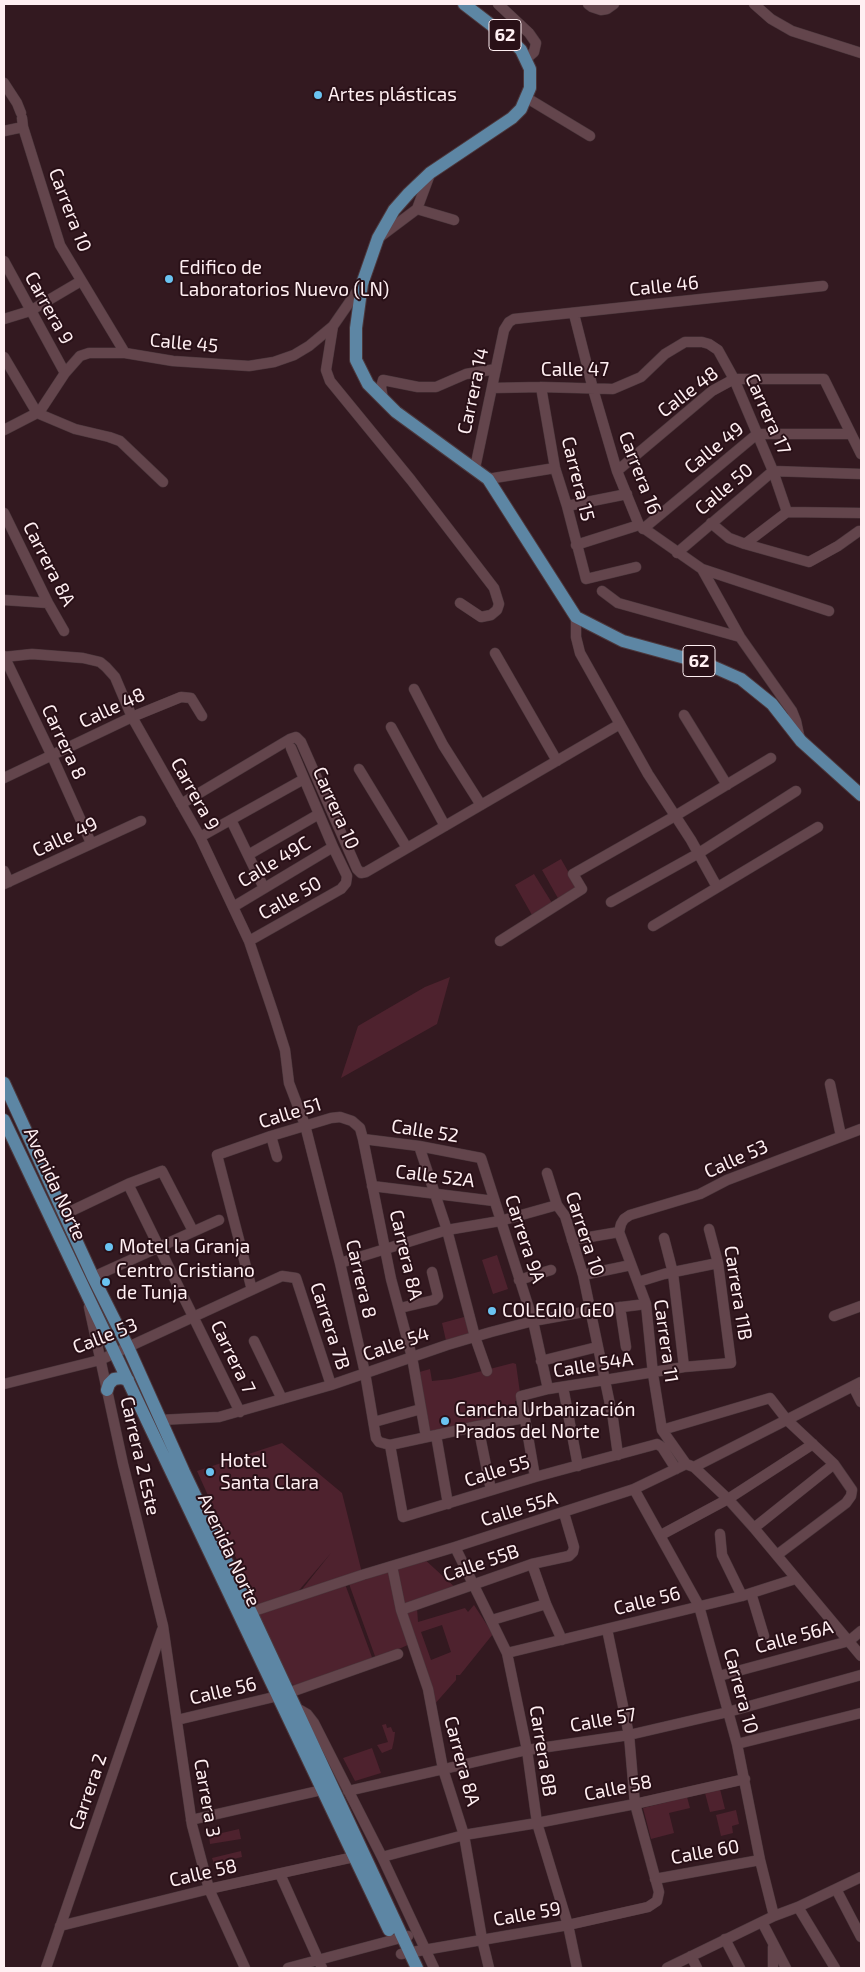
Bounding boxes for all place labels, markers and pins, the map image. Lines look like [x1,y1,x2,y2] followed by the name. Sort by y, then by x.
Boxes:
[328,84,457,106] place label: Artes plásticas
[312,89,324,101] marker: Artes plásticas
[179,257,389,301] place label: Edifico de Laboratorios Nuevo (LN)
[163,273,175,285] marker: Edifico de Laboratorios Nuevo (LN)
[119,1236,250,1258] place label: Motel la Granja
[103,1241,115,1253] marker: Motel la Granja
[116,1260,255,1304] place label: Centro Cristiano de Tunja
[100,1276,112,1288] marker: Centro Cristiano de Tunja
[502,1300,615,1322] place label: COLEGIO GEO
[486,1305,498,1317] marker: COLEGIO GEO
[455,1399,636,1443] place label: Cancha Urbanización Prados del Norte
[439,1415,451,1427] marker: Cancha Urbanización Prados del Norte
[220,1450,319,1494] place label: Hotel Santa Clara
[204,1466,216,1478] marker: Hotel Santa Clara

